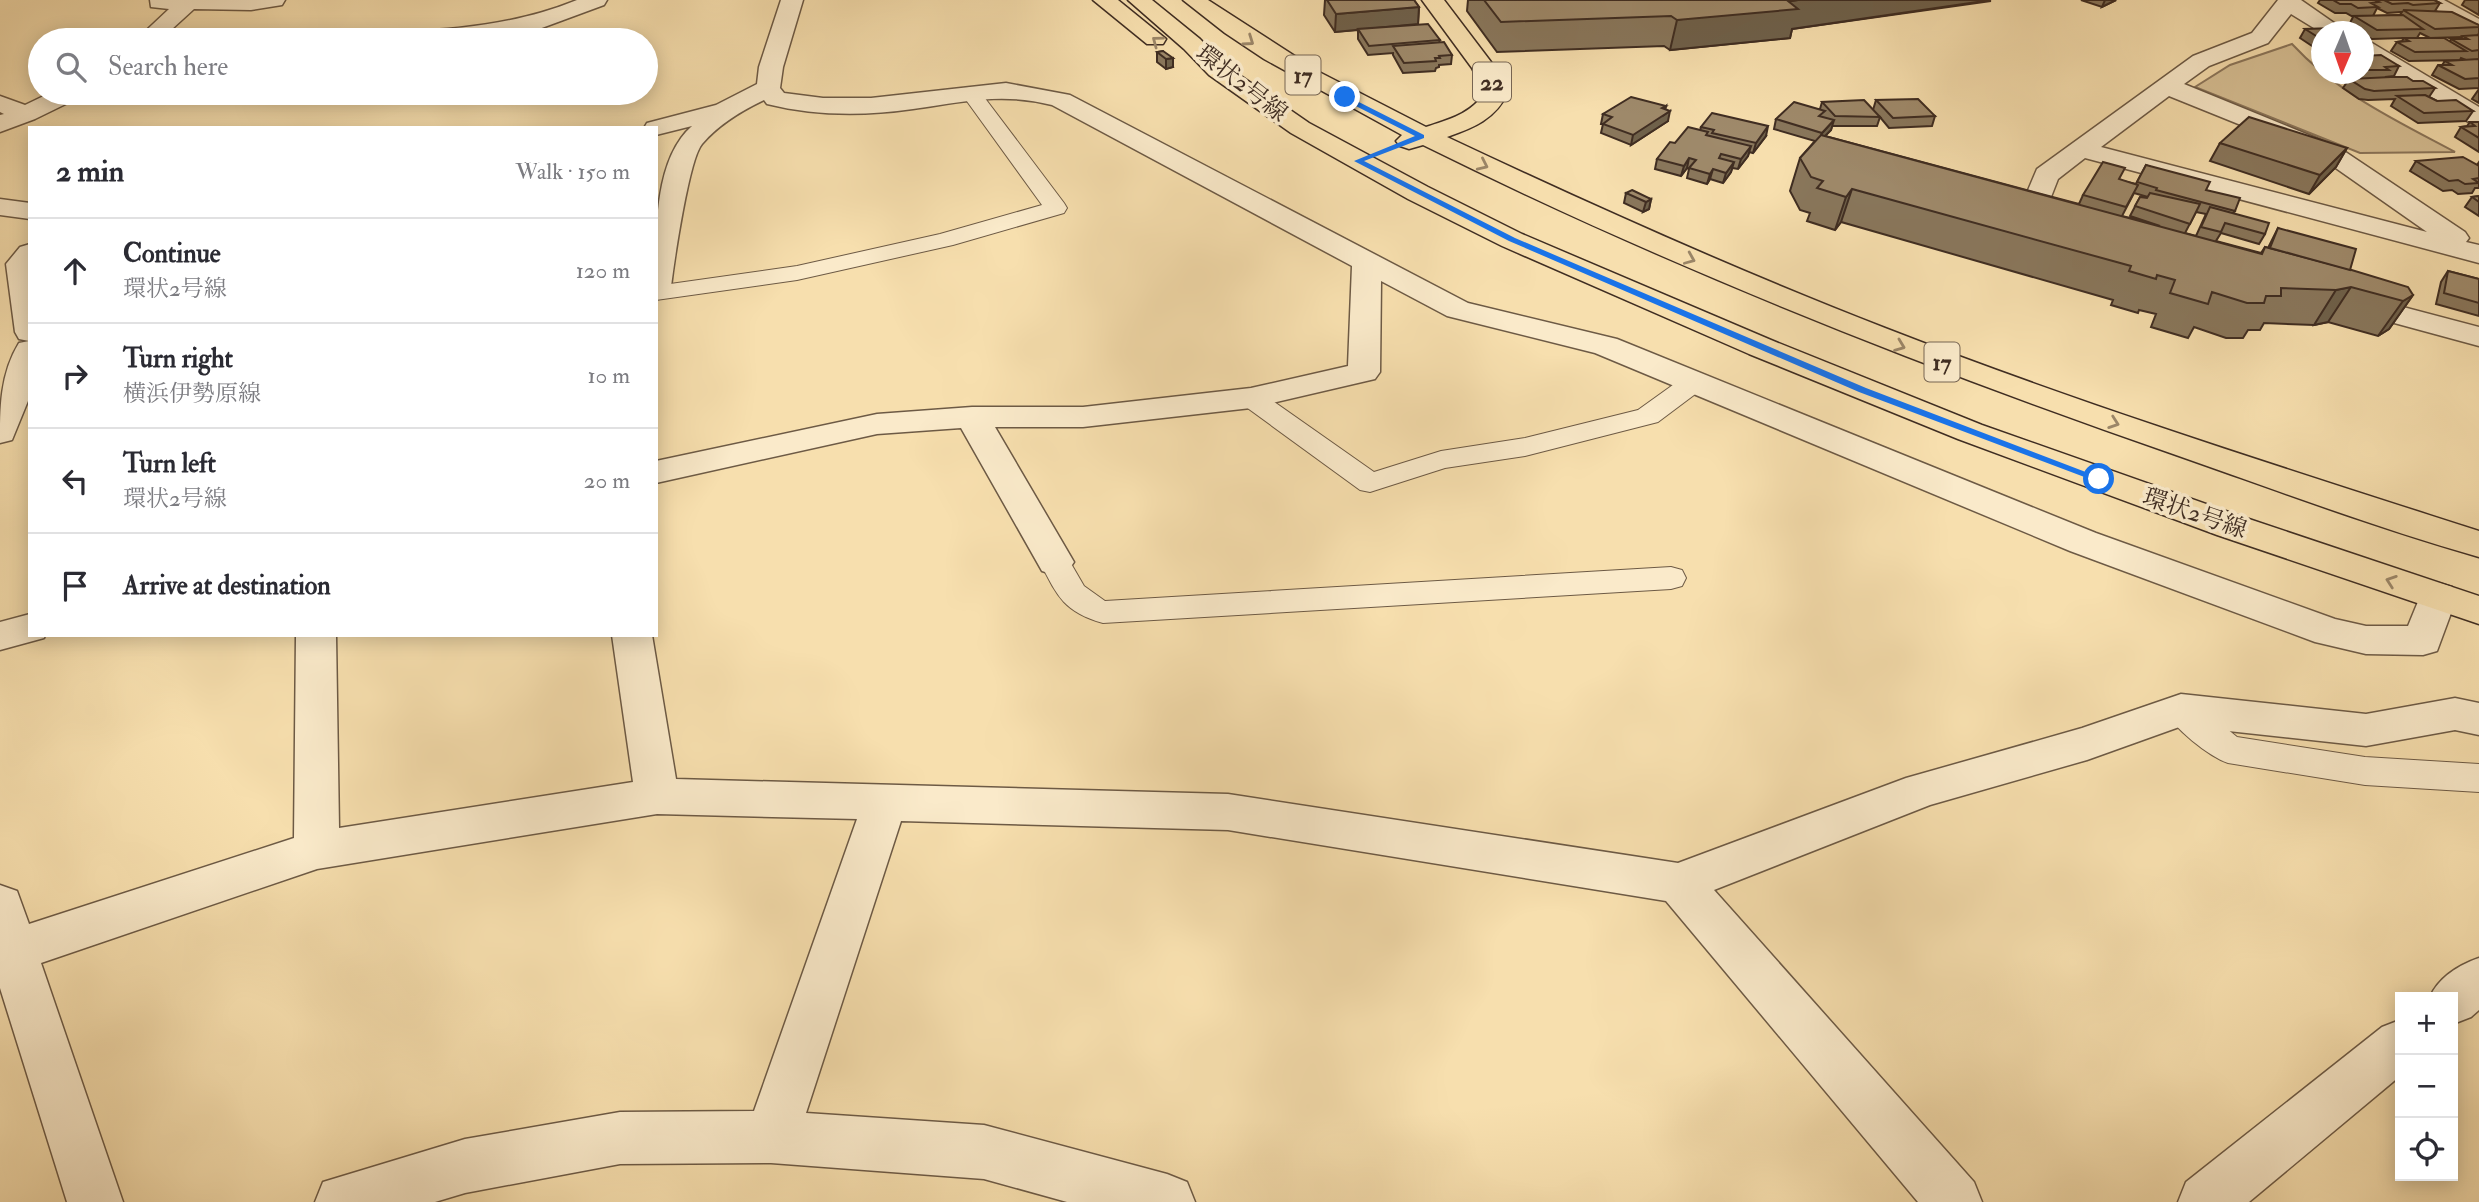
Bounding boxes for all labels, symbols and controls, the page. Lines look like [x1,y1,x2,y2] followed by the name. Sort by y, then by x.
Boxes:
[2311,21,2374,84] north arrow
[28,28,658,105] search box
[1241,33,1254,45] one-way arrow
[1152,36,1165,49] one-way arrow
[1190,38,1294,129] street label: 環状2号線
[52,48,90,86] icon: search
[108,51,228,83] text: Search here
[1286,55,1320,94] road number: 17
[1473,62,1511,102] road number: 22
[1329,81,1360,112] route end
[56,153,124,190] text: 2 min
[516,157,630,186] text: Walk · 150 m
[1476,157,1488,171] one-way arrow
[123,238,221,270] text: Continue
[1683,251,1695,265] one-way arrow
[56,252,94,290] icon: ahead
[576,256,630,285] text: 120 m
[123,274,227,303] text: 環状2号線
[1894,338,1906,352] one-way arrow
[1924,342,1960,382] road number: 17
[123,343,233,375] text: Turn right
[56,357,94,395] icon: right
[587,361,630,390] text: 10 m
[123,379,261,408] text: 横浜伊勢原線
[2107,415,2120,429] one-way arrow
[123,448,216,480] text: Turn left
[56,462,94,500] icon: left
[2083,463,2114,494] route start
[584,466,630,495] text: 20 m
[2139,481,2251,546] street label: 環状2号線
[123,484,227,513] text: 環状2号線
[56,567,94,605] icon: arrive
[123,570,331,602] text: Arrive at destination
[2386,575,2398,589] one-way arrow
[2395,992,2458,1181] map controls
[2395,992,2458,1055] button: +
[2395,1055,2458,1118] button: −
[2395,1118,2458,1181] button: locate

